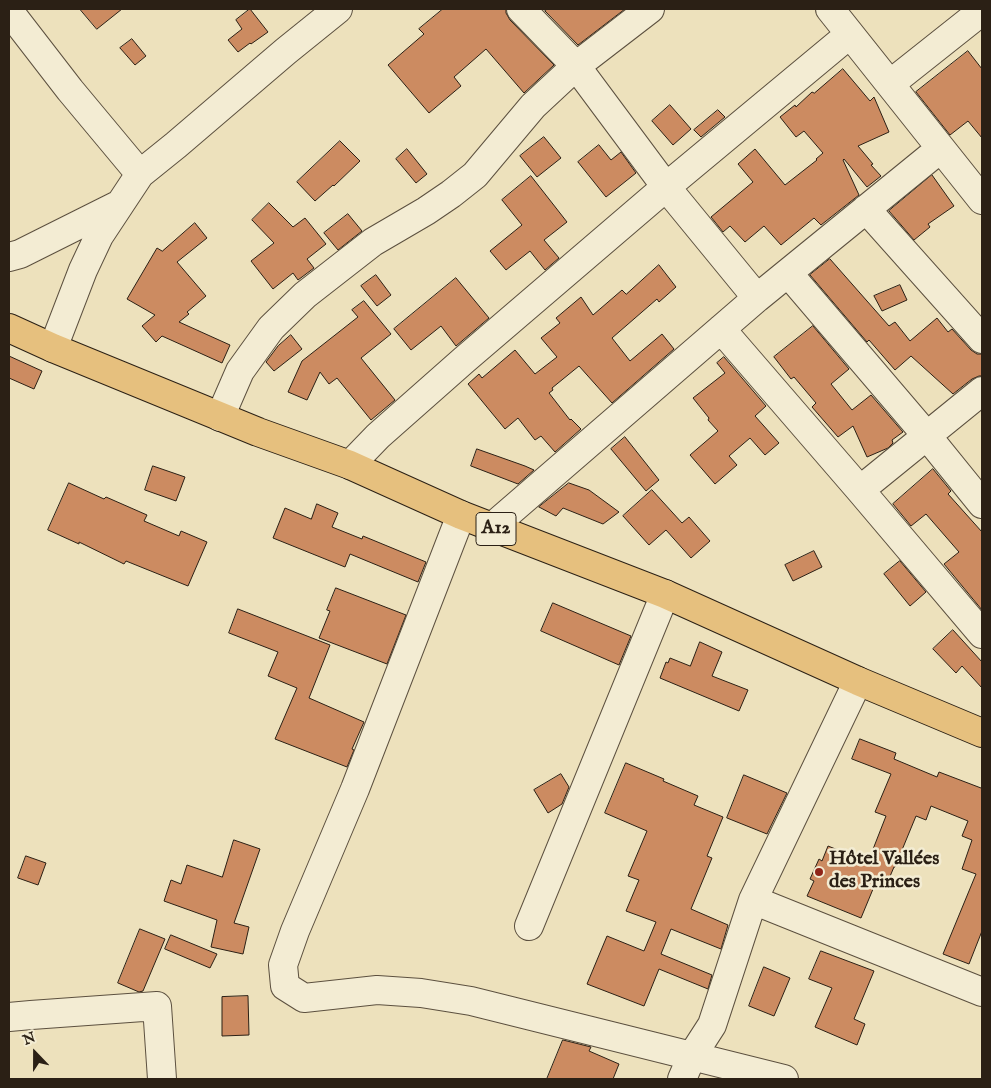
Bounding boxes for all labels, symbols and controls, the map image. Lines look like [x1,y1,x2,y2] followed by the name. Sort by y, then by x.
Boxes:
[476,512,516,546] road number: A12
[829,848,939,895] place label: Hôtel Vallées des Princes
[813,866,825,878] marker: Hôtel Vallées des Princes
[10,1028,60,1078] north arrow
[20,1028,38,1050] text: N

